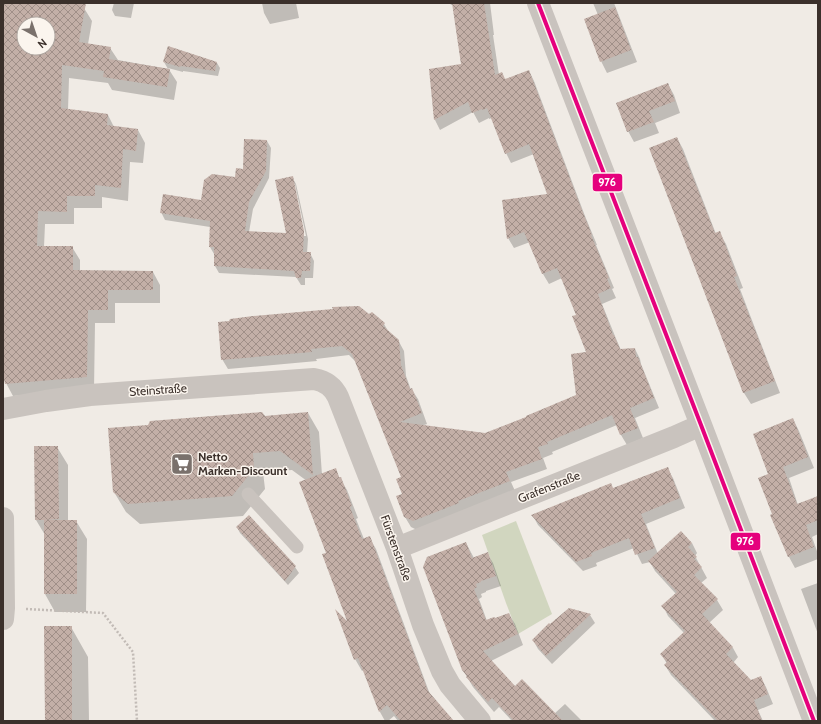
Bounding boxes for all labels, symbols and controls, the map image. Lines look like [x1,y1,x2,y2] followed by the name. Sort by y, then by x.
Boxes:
[16,16,56,56] north arrow
[35,36,50,52] text: N
[592,173,623,192] line badge: 976
[598,175,616,189] text: 976
[129,380,187,399] street label: Steinstraße
[198,449,287,478] place label: Netto Marken-Discount
[169,451,195,477] supermarket icon: Netto Marken-Discount
[516,467,582,506] street label: Grafenstraße
[378,513,415,583] street label: Fürstenstraße
[730,532,761,551] line badge: 976
[736,534,754,548] text: 976

